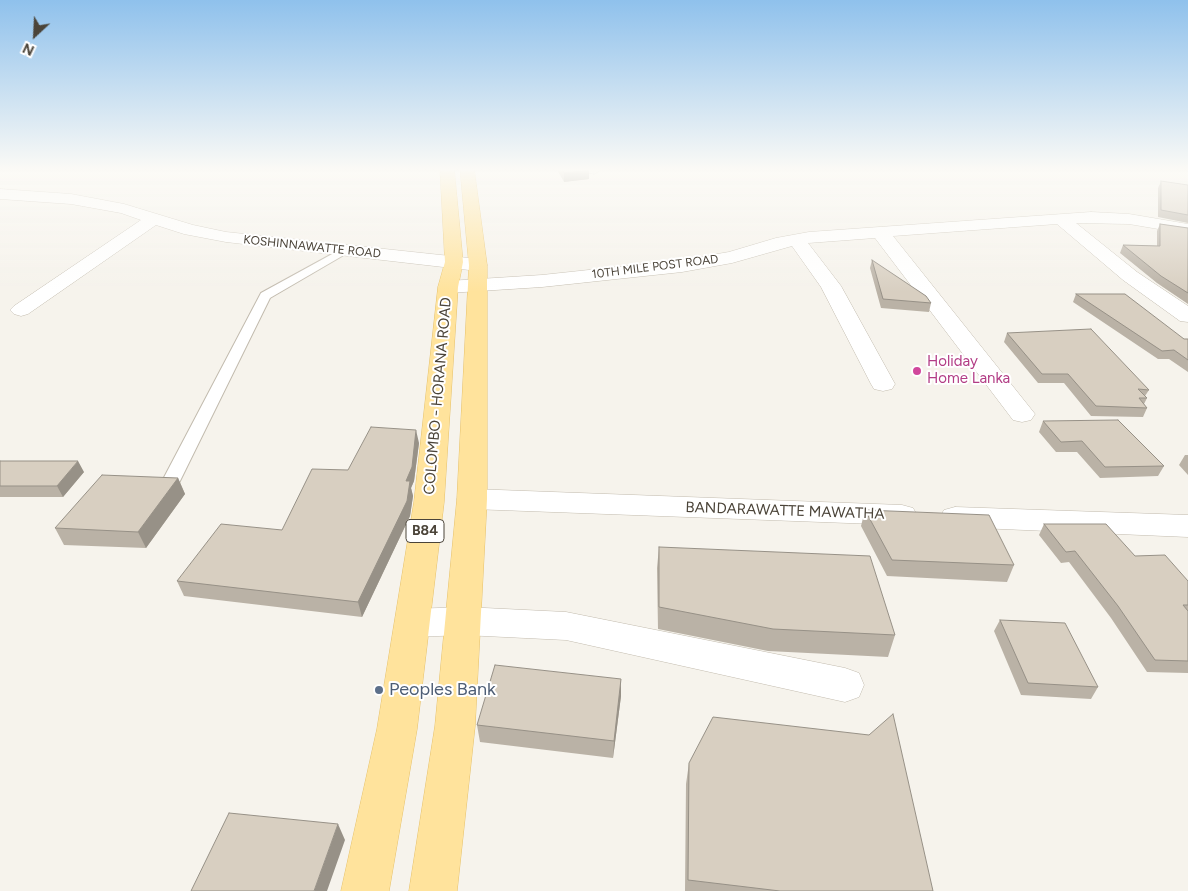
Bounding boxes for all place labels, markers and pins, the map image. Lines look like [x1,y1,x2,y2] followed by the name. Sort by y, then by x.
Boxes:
[927,353,1010,388] place label: Holiday Home Lanka
[911,365,923,377] marker: Holiday Home Lanka
[389,679,496,701] place label: Peoples Bank
[373,684,385,696] marker: Peoples Bank

